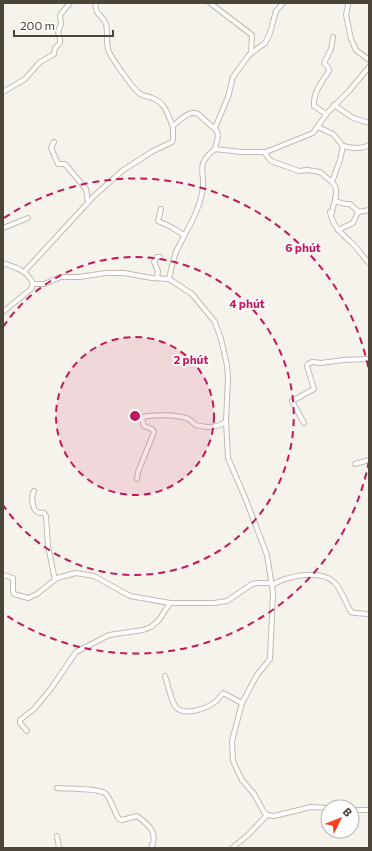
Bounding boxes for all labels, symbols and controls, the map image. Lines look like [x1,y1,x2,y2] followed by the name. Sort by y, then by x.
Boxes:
[14,12,113,38] scale bar
[20,18,55,32] text: 200 m
[285,240,321,254] text: 6 phút
[229,296,265,310] text: 4 phút
[173,352,209,366] text: 2 phút
[128,409,142,423] centre of rings
[320,799,360,839] north arrow
[340,805,355,819] text: B

